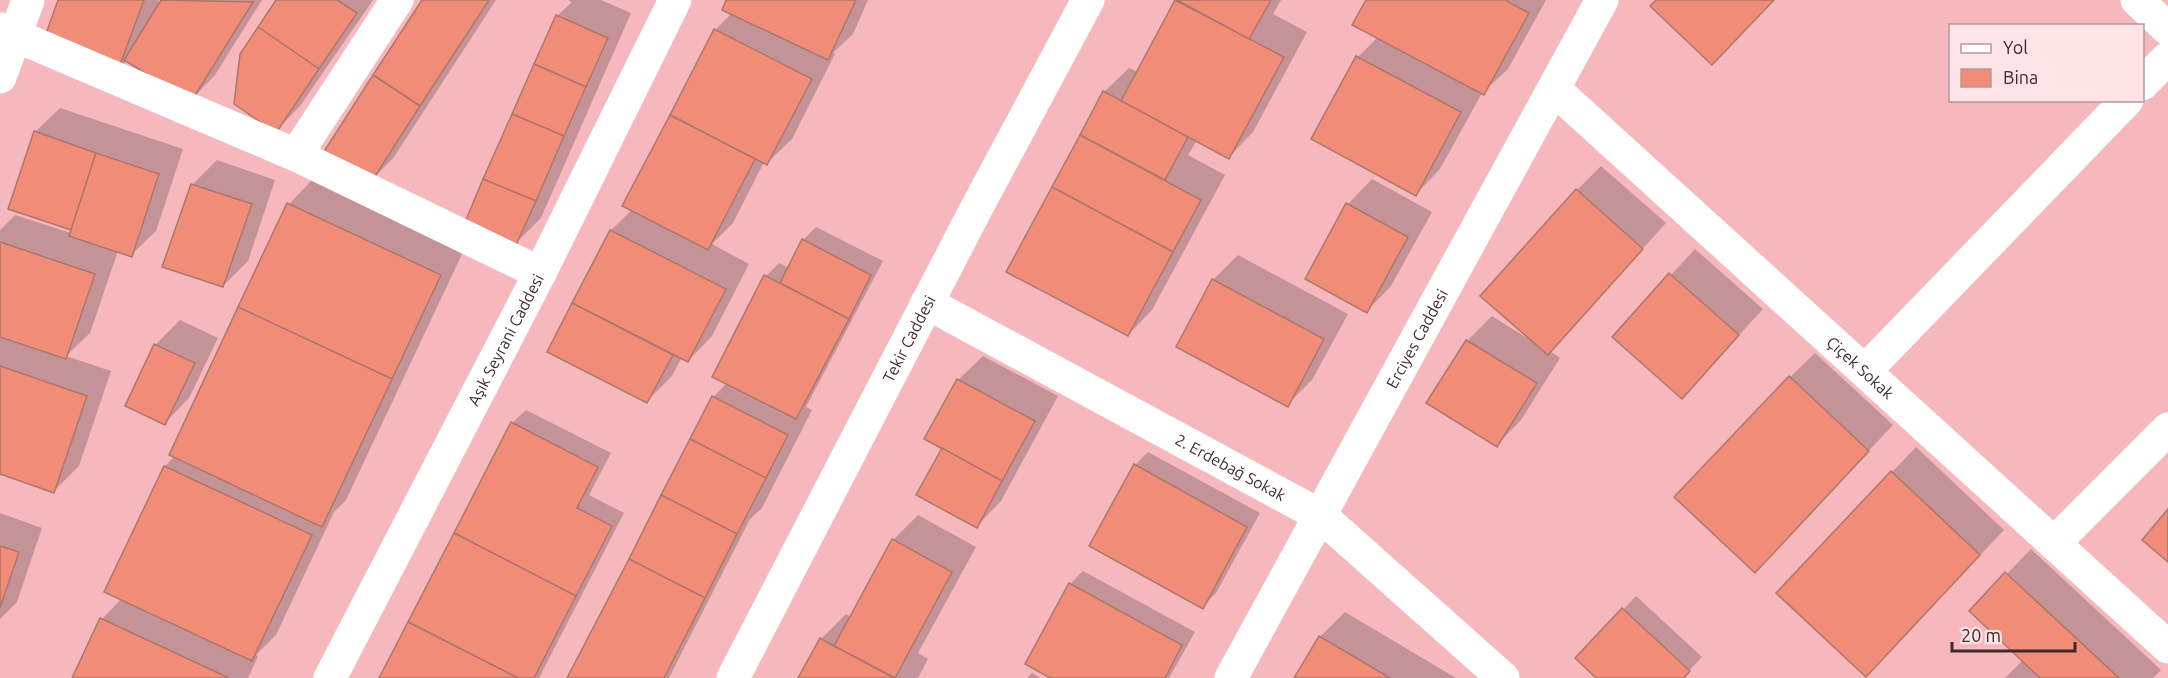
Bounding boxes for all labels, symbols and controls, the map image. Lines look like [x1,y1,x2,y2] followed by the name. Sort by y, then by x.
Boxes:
[1949,24,2144,102] legend
[2003,37,2028,57] text: Yol
[2003,67,2038,87] text: Bina
[464,271,547,409] street label: Aşık Seyrani Caddesi
[1382,286,1451,391] street label: Erciyes Caddesi
[879,292,939,385] street label: Tekir Caddesi
[1823,333,1897,402] street label: Çiçek Sokak
[1172,430,1289,504] street label: 2. Erdebağ Sokak
[1952,615,2075,653] scale bar
[1961,625,2001,645] text: 20 m

